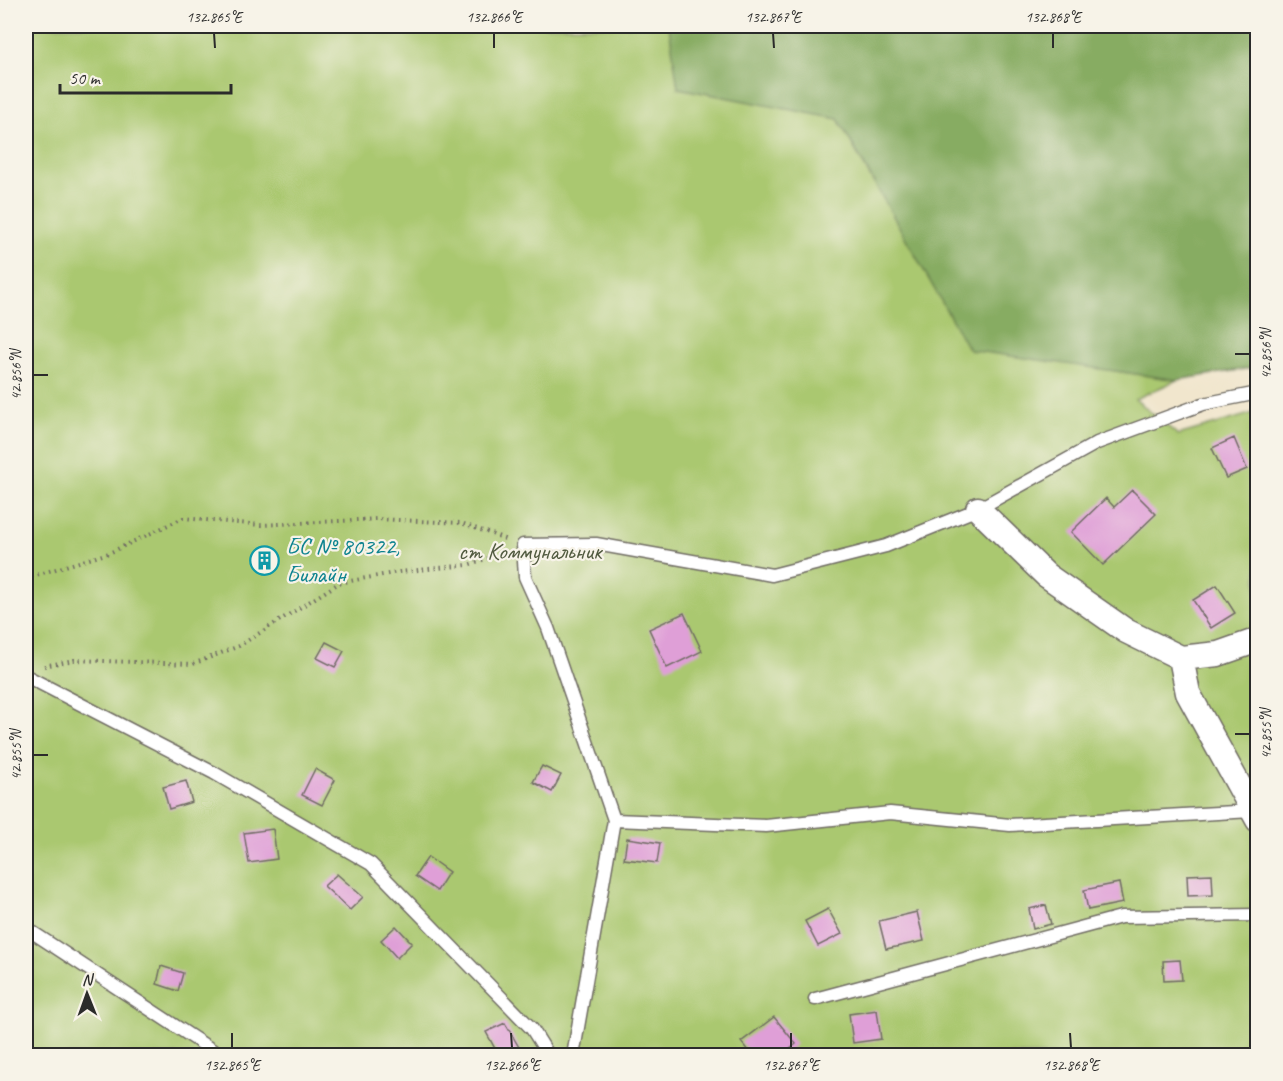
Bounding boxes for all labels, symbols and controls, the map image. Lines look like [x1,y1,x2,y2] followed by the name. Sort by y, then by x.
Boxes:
[186,8,244,27] text: 132.865°E
[466,8,524,27] text: 132.866°E
[745,8,803,27] text: 132.867°E
[1025,8,1083,27] text: 132.868°E
[60,57,231,95] scale bar
[69,67,102,89] text: 50 m
[1257,326,1276,379] text: 42.856°N
[7,347,26,400] text: 42.856°N
[286,531,400,589] place label: БС № 80322, Билайн
[458,536,604,566] park label: ст Коммунальник
[249,544,281,576] building icon: БС № 80322, Билайн
[1257,706,1276,759] text: 42.855°N
[7,727,26,780] text: 42.855°N
[57,964,117,1024] north arrow
[82,970,95,990] text: N
[204,1056,262,1075] text: 132.865°E
[484,1056,542,1075] text: 132.866°E
[763,1056,821,1075] text: 132.867°E
[1043,1056,1101,1075] text: 132.868°E

